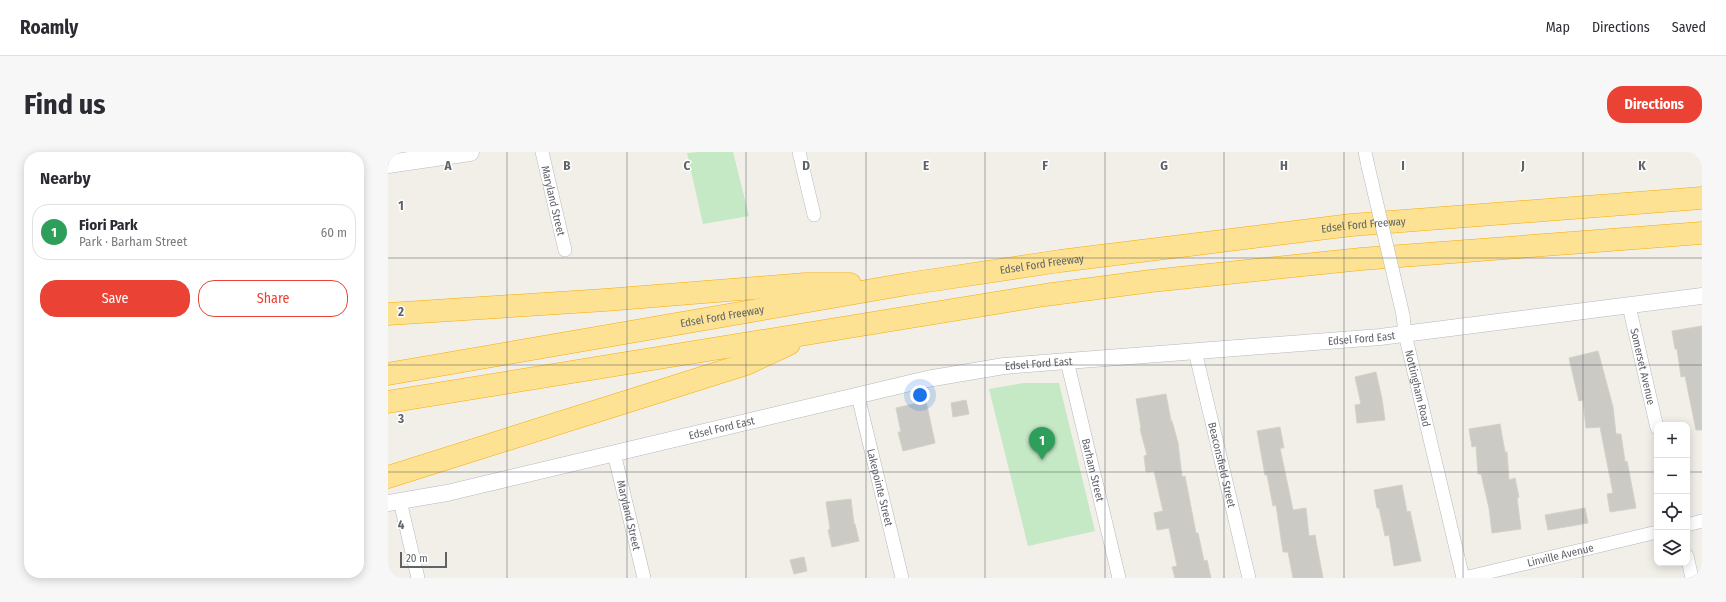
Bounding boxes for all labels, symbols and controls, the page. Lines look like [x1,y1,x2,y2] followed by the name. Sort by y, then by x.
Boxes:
[20,16,78,39] text: Roamly
[1546,19,1570,36] text: Map
[1592,19,1650,36] text: Directions
[1672,19,1706,36] text: Saved
[1607,86,1702,123] button: Directions
[24,88,106,121] text: Find us
[443,158,452,173] text: A
[563,158,571,173] text: B
[684,158,691,173] text: C
[802,158,810,173] text: D
[923,158,929,173] text: E
[1042,158,1048,173] text: F
[1160,158,1168,173] text: G
[1280,158,1288,173] text: H
[1401,158,1405,173] text: I
[1520,158,1525,173] text: J
[1638,158,1646,173] text: K
[539,164,568,237] street label: Maryland Street
[40,168,91,189] text: Nearby
[398,198,404,213] text: 1
[1320,214,1406,235] street label: Edsel Ford Freeway
[79,216,138,234] text: Fiori Park
[51,225,57,240] text: 1
[321,225,347,240] text: 60 m
[79,234,187,249] text: Park · Barham Street
[999,252,1085,276] street label: Edsel Ford Freeway
[40,280,190,317] button: Save
[198,280,348,317] button: Share
[679,302,765,330] street label: Edsel Ford Freeway
[397,304,404,319] text: 2
[1628,327,1658,406] street label: Somerset Avenue
[1328,329,1396,347] street label: Edsel Ford East
[1403,349,1433,428] street label: Nottingham Road
[1004,354,1073,372] street label: Edsel Ford East
[910,385,930,405] your location
[397,411,404,426] text: 3
[687,414,756,442] street label: Edsel Ford East
[1206,421,1239,509] street label: Beaconsfield Street
[1654,422,1690,566] map controls
[1654,422,1690,458] button: +
[1029,427,1055,460] pin: 1
[1079,437,1107,503] street label: Barham Street
[864,447,896,528] street label: Lakepointe Street
[1654,458,1690,494] button: −
[614,479,644,552] street label: Maryland Street
[1654,494,1690,530] button: locate
[398,517,405,532] text: 4
[1654,530,1690,566] button: layers
[1526,541,1595,569] street label: Linville Avenue
[400,550,447,569] scale bar
[406,552,428,565] text: 20 m

